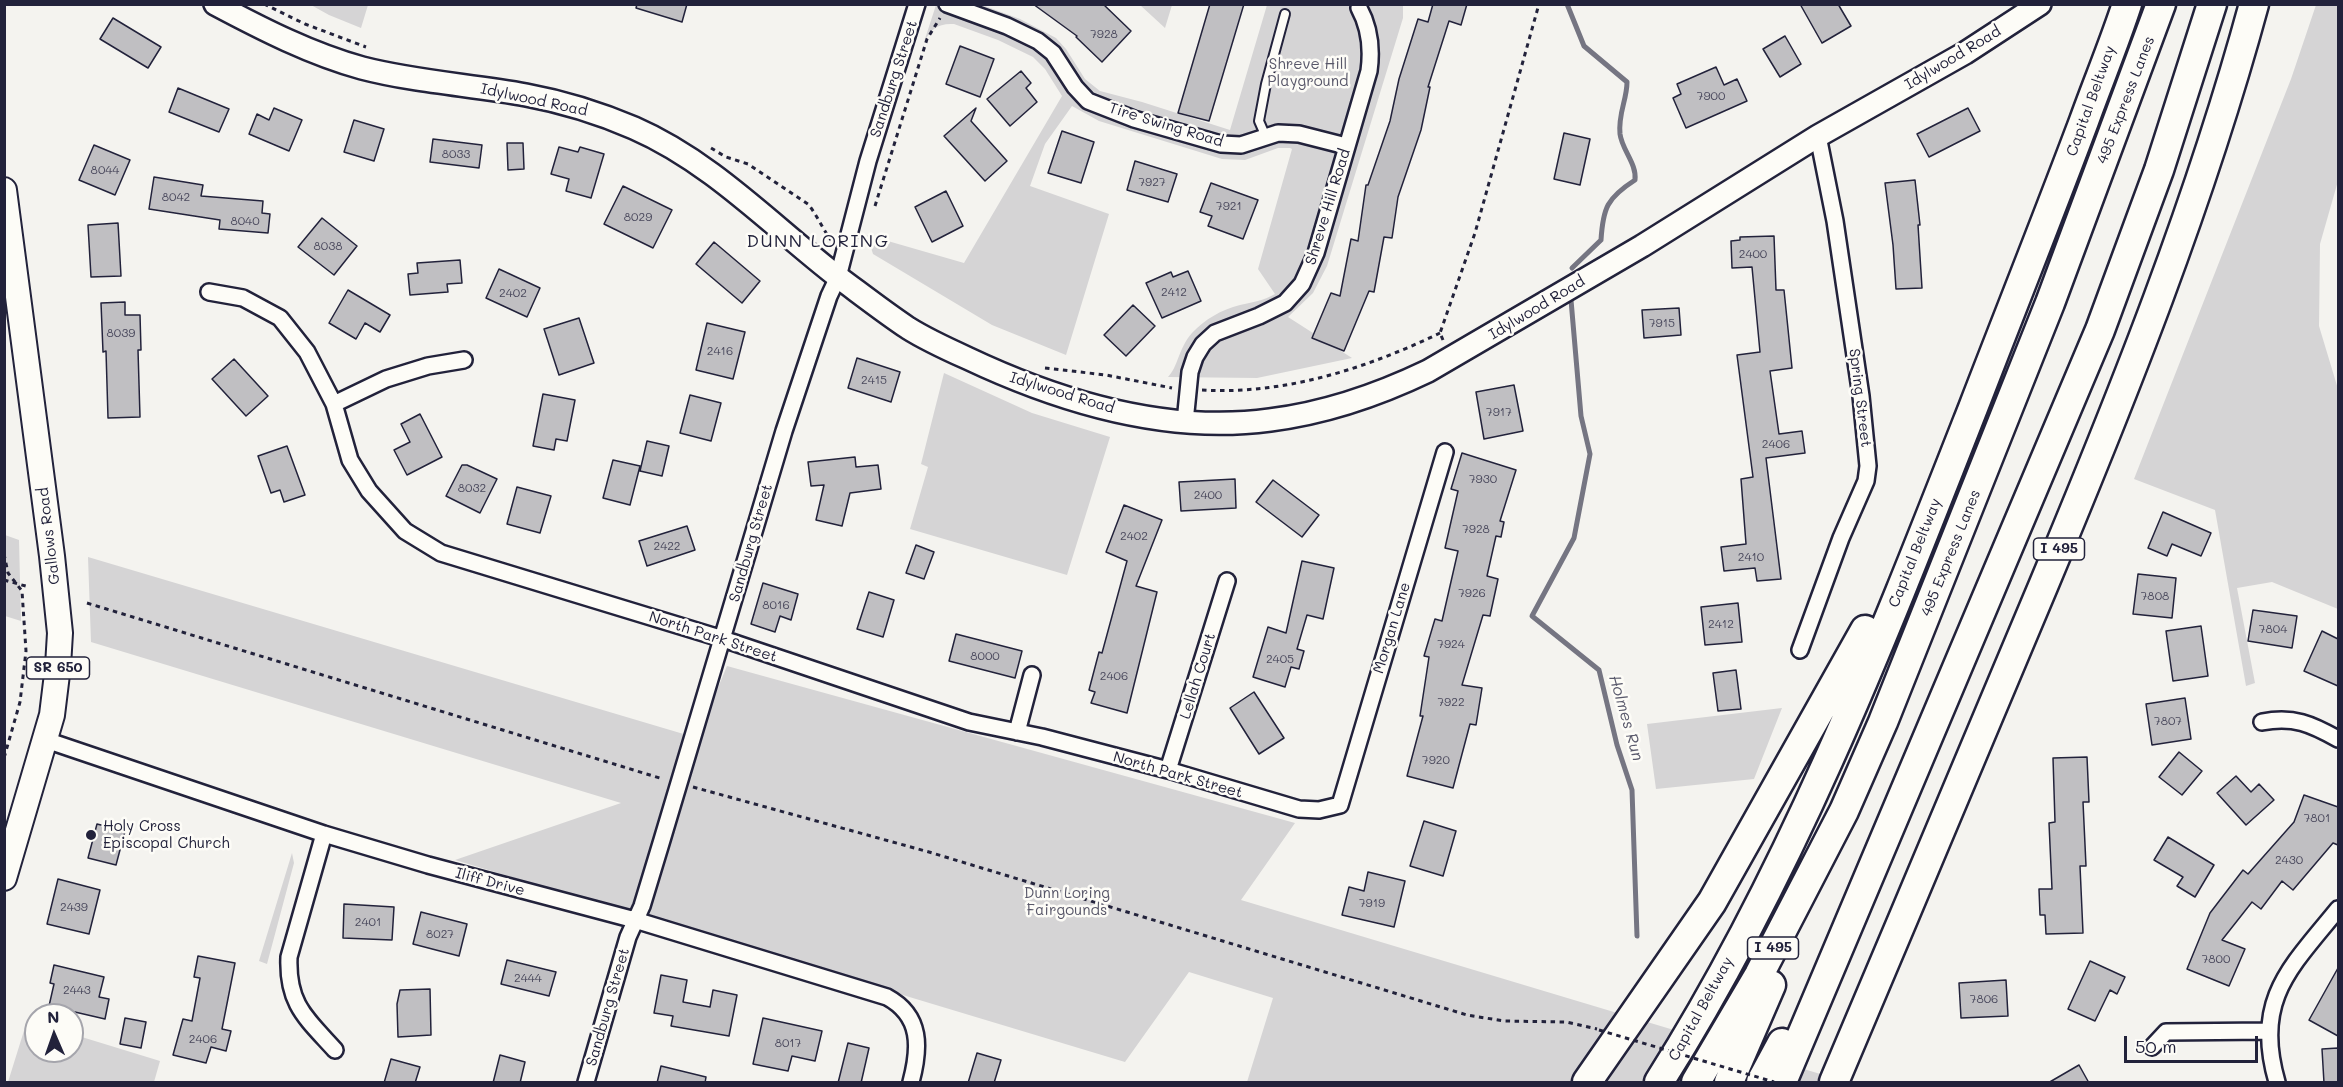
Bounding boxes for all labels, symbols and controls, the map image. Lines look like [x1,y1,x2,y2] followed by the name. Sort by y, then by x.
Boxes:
[867,18,921,140] street label: Sandburg Street
[1902,22,2004,94] street label: Idylwood Road
[1090,27,1118,41] house number: 7928
[2093,34,2159,166] street label: 495 Express Lanes
[2063,43,2119,159] street label: Capital Beltway
[1267,55,1349,90] park label: Shreve Hill Playground
[479,80,589,120] street label: Idylwood Road
[1697,89,1725,103] house number: 7900
[1107,99,1225,151] street label: Tire Swing Road
[442,147,470,161] house number: 8033
[1302,147,1354,267] street label: Shreve Hill Road
[91,163,119,177] house number: 8044
[1138,175,1166,189] house number: 7927
[162,190,190,204] house number: 8042
[1216,199,1242,213] house number: 7921
[624,210,652,224] house number: 8029
[230,214,260,228] house number: 8040
[747,230,889,252] district label: DUNN LORING
[314,239,342,253] house number: 8038
[1739,247,1767,261] house number: 2400
[1486,272,1588,344] street label: Idylwood Road
[1161,285,1187,299] house number: 2412
[499,286,527,300] house number: 2402
[1649,316,1675,330] house number: 7915
[107,326,135,340] house number: 8039
[707,344,733,358] house number: 2416
[1845,348,1875,448] street label: Spring Street
[1007,368,1117,418] street label: Idylwood Road
[861,373,887,387] house number: 2415
[1486,405,1512,419] house number: 7917
[1762,437,1790,451] house number: 2406
[1469,472,1497,486] house number: 7930
[458,481,486,495] house number: 8032
[726,482,776,604] street label: Sandburg Street
[34,486,64,586] street label: Gallows Road
[1917,487,1985,619] street label: 495 Express Lanes
[1194,488,1222,502] house number: 2400
[1885,496,1945,610] street label: Capital Beltway
[1462,522,1490,536] house number: 7928
[1120,529,1148,543] house number: 2402
[2034,538,2084,560] road number: I 495
[653,539,681,553] house number: 2422
[1738,550,1764,564] house number: 2410
[1370,580,1414,676] street label: Morgan Lane
[1458,586,1486,600] house number: 7926
[2141,589,2169,603] house number: 7808
[762,598,790,612] house number: 8016
[647,608,779,666] street label: North Park Street
[1708,617,1734,631] house number: 2412
[2259,622,2287,636] house number: 7804
[1176,631,1220,721] street label: Lellah Court
[1437,637,1465,651] house number: 7924
[970,649,1000,663] house number: 8000
[1266,652,1294,666] house number: 2405
[26,657,90,679] road number: SR 650
[1100,669,1128,683] house number: 2406
[1605,673,1647,763] water label: Holmes Run
[1437,695,1465,709] house number: 7922
[2154,714,2182,728] house number: 7807
[1111,748,1245,802] street label: North Park Street
[1422,753,1450,767] house number: 7920
[2304,811,2330,825] house number: 7801
[103,817,230,852] place label: Holy Cross Episcopal Church
[84,828,98,842] marker: Holy Cross Episcopal Church
[2275,853,2303,867] house number: 2430
[453,864,527,900] street label: Iliff Drive
[1024,884,1110,919] park label: Dunn Loring Fairgounds
[1359,896,1385,910] house number: 7919
[60,900,88,914] house number: 2439
[355,915,381,929] house number: 2401
[426,927,454,941] house number: 8027
[1748,937,1798,959] road number: I 495
[583,946,633,1068] street label: Sandburg Street
[2202,952,2230,966] house number: 7800
[1665,954,1737,1064] street label: Capital Beltway
[514,971,542,985] house number: 2444
[63,983,91,997] house number: 2443
[1970,992,1998,1006] house number: 7806
[24,1003,84,1063] north arrow
[47,1006,60,1027] text: N
[2127,1024,2260,1062] scale bar
[189,1032,217,1046] house number: 2406
[2135,1034,2177,1058] text: 50 m
[775,1036,801,1050] house number: 8017

